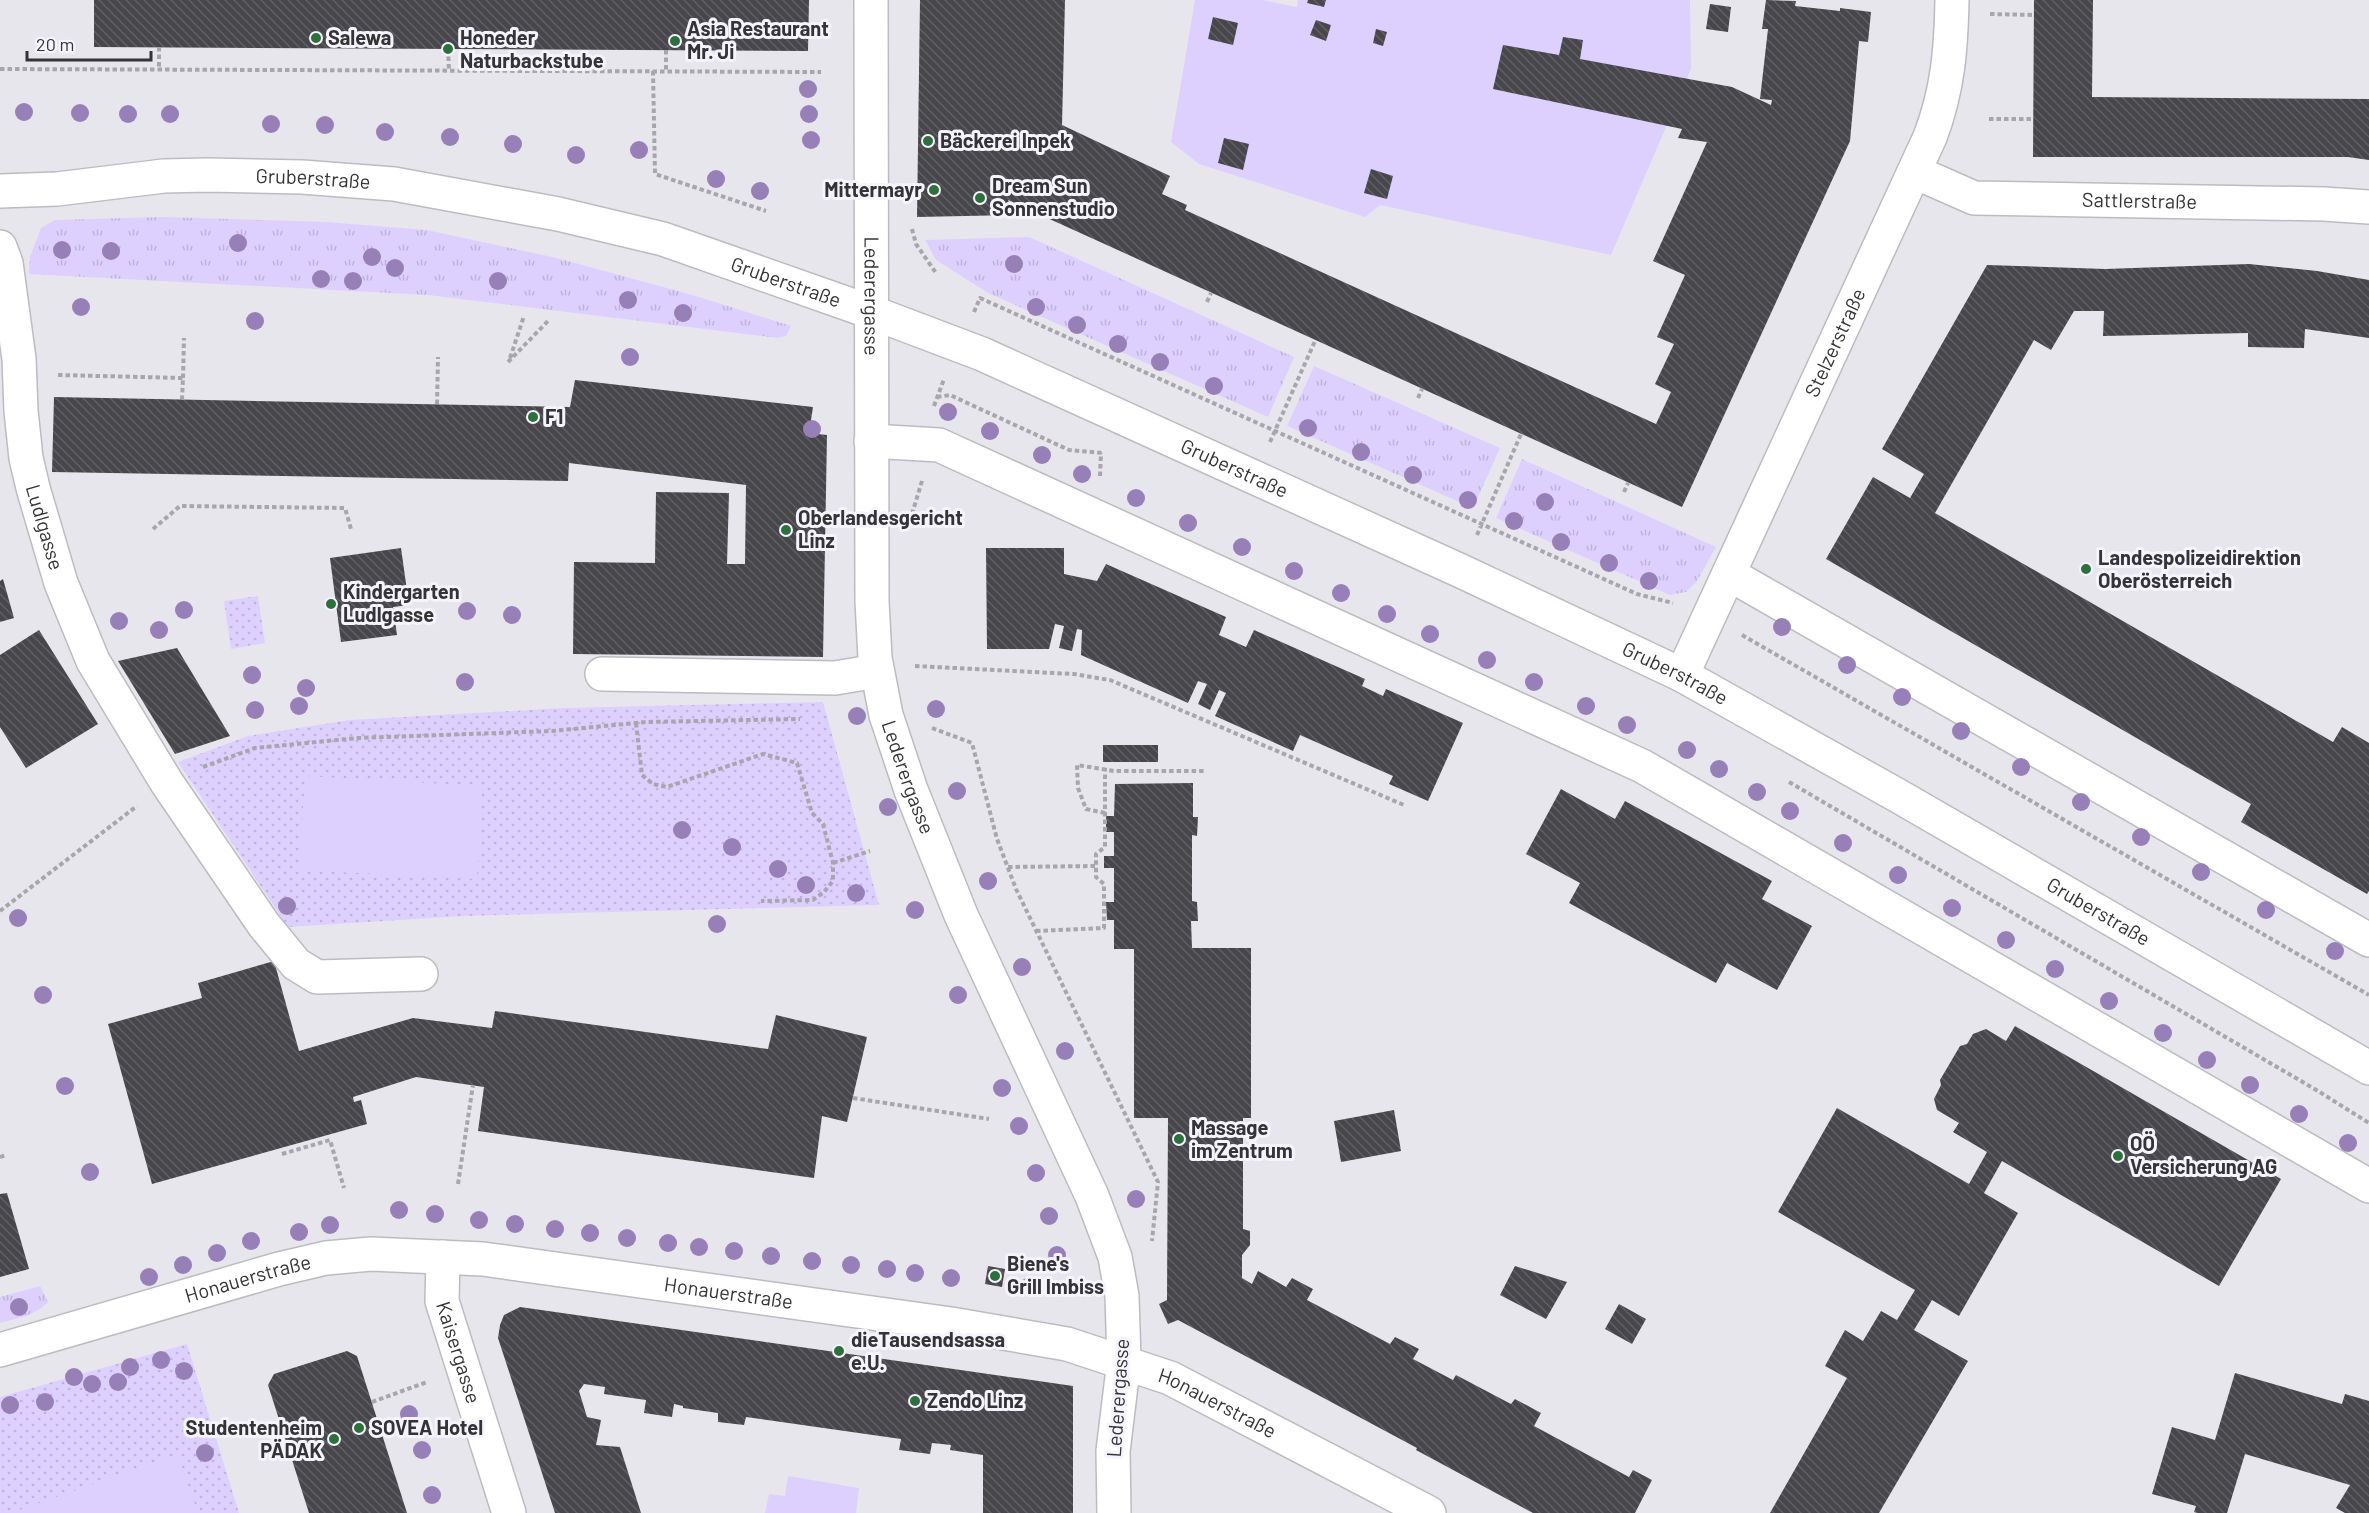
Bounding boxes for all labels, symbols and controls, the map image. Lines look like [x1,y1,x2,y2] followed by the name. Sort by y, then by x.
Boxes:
[687,16,829,63] place label: Asia Restaurant Mr. Ji
[27,24,152,62] scale bar
[328,25,391,49] place label: Salewa
[460,25,604,72] place label: Honeder Naturbackstube
[309,31,323,45] marker: Salewa
[36,33,74,55] text: 20 m
[668,34,682,48] marker: Asia Restaurant Mr. Ji
[441,42,455,56] marker: Honeder Naturbackstube
[940,128,1071,152] place label: Bäckerei Inpek
[921,134,935,148] marker: Bäckerei Inpek
[255,163,372,193] street label: Gruberstraße
[992,173,1115,220] place label: Dream Sun Sonnenstudio
[824,177,922,201] place label: Mittermayr
[927,183,941,197] marker: Mittermayr
[2082,187,2197,213] street label: Sattlerstraße
[973,191,987,205] marker: Dream Sun Sonnenstudio
[860,236,885,356] street label: Lederergasse
[728,251,845,312] street label: Gruberstraße
[1799,284,1870,400] street label: Stelzerstraße
[545,404,563,428] place label: F1
[526,410,540,424] marker: F1
[1177,433,1292,502] street label: Gruberstraße
[22,481,70,573] street label: Ludlgasse
[798,505,963,552] place label: Oberlandesgericht Linz
[779,523,793,537] marker: Oberlandesgericht Linz
[2098,545,2301,592] place label: Landespolizeidirektion Oberösterreich
[2079,562,2093,576] marker: Landespolizeidirektion Oberösterreich
[343,579,460,626] place label: Kindergarten Ludlgasse
[324,597,338,611] marker: Kindergarten Ludlgasse
[1619,636,1732,709] street label: Gruberstraße
[878,717,940,837] street label: Lederergasse
[2043,872,2155,950] street label: Gruberstraße
[1191,1115,1293,1162] place label: Massage im Zentrum
[2130,1131,2277,1178] place label: OÖ Versicherung AG
[1172,1132,1186,1146] marker: Massage im Zentrum
[2111,1149,2125,1163] marker: OÖ Versicherung AG
[182,1249,313,1307] street label: Honauerstraße
[1007,1251,1104,1298] place label: Biene's Grill Imbiss
[988,1269,1002,1283] marker: Biene's Grill Imbiss
[663,1271,795,1313] street label: Honauerstraße
[432,1298,487,1406] street label: Kaisergasse
[851,1327,1005,1374] place label: dieTausendsassa e.U.
[1101,1338,1133,1458] street label: Lederergasse
[832,1344,846,1358] marker: dieTausendsassa e.U.
[1155,1362,1281,1442] street label: Honauerstraße
[927,1388,1023,1412] place label: Zendo Linz
[908,1394,922,1408] marker: Zendo Linz
[186,1415,322,1462] place label: Studentenheim PÄDAK
[371,1415,483,1439] place label: SOVEA Hotel
[352,1421,366,1435] marker: SOVEA Hotel
[327,1432,341,1446] marker: Studentenheim PÄDAK

